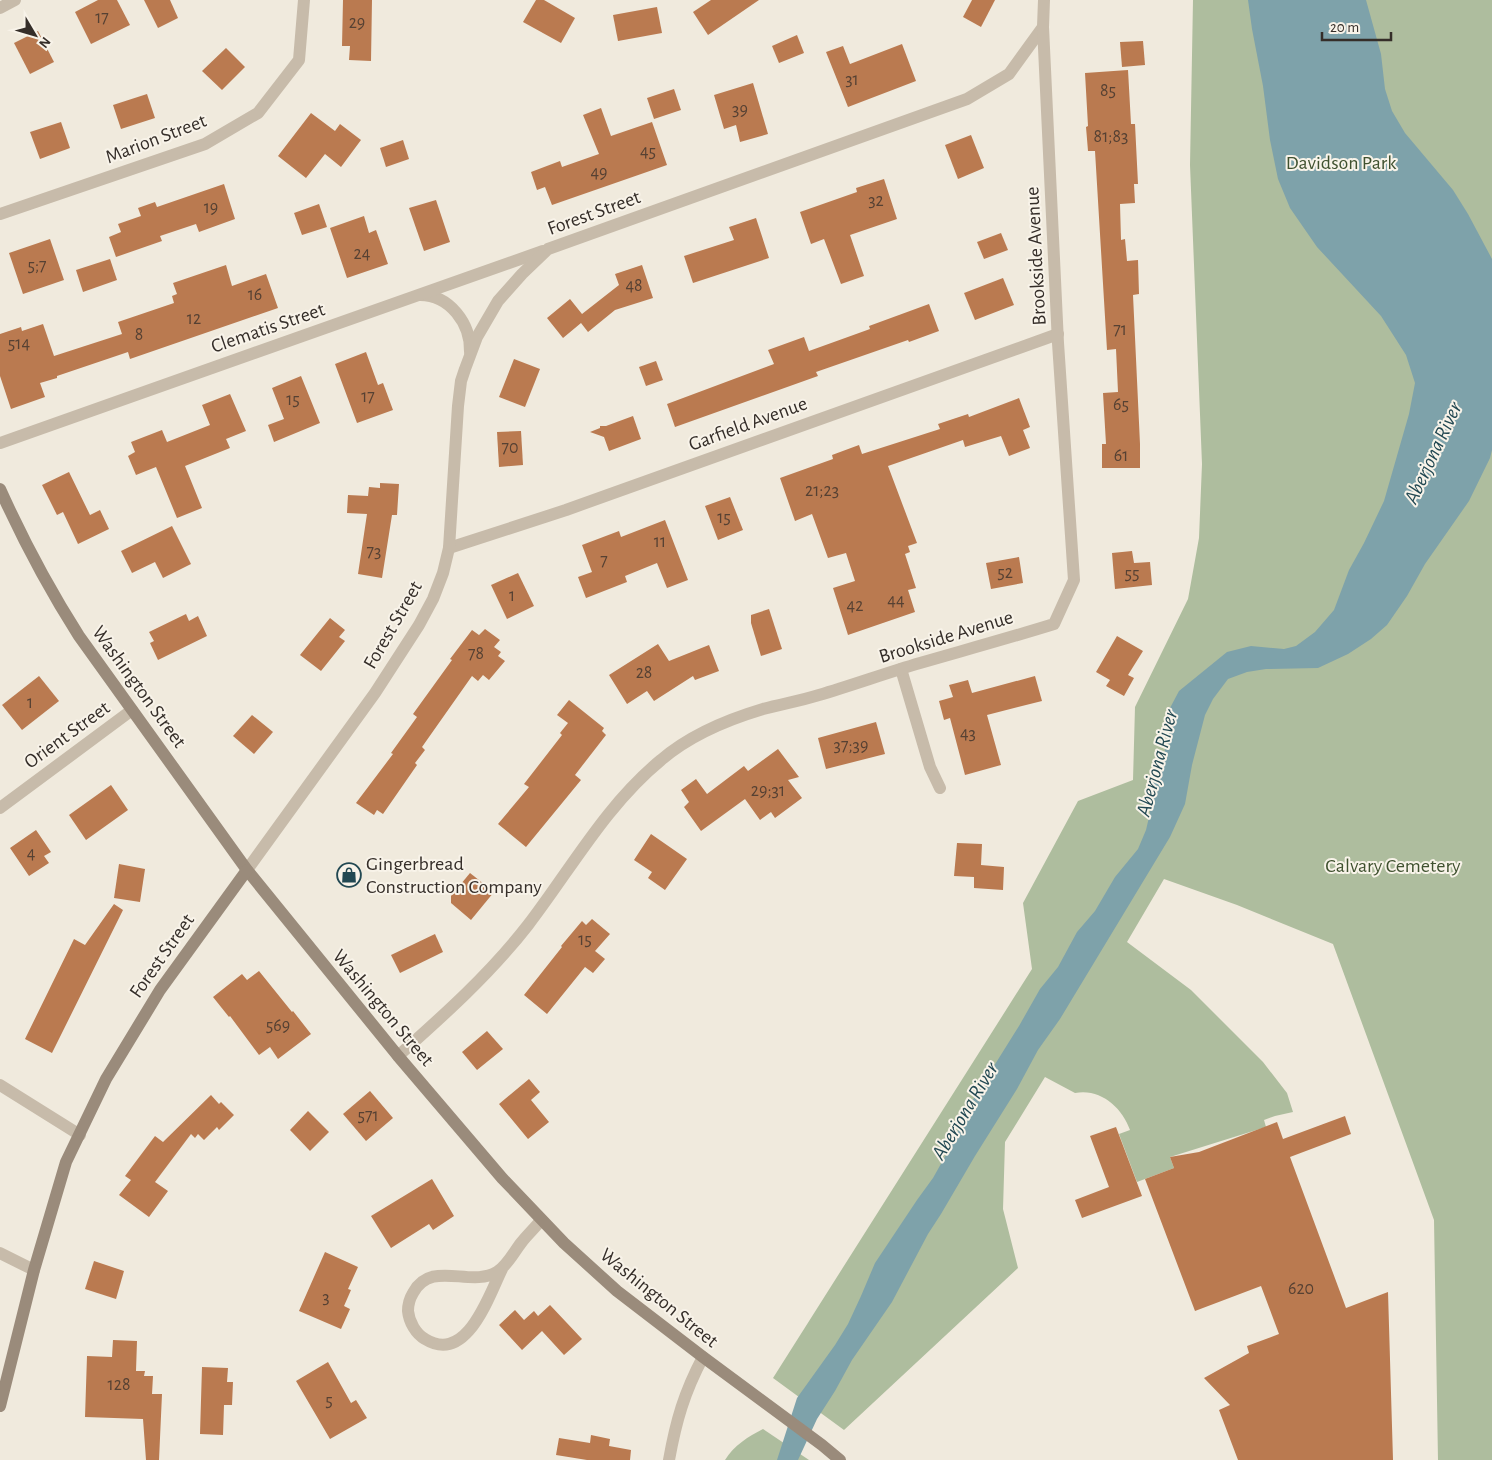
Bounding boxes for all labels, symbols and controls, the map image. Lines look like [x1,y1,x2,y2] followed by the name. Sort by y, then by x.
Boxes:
[95,9,109,27] house number: 17
[10,10,60,60] north arrow
[1322,10,1391,42] scale bar
[349,14,365,32] house number: 29
[1330,20,1359,35] text: 20 m
[36,34,53,51] text: N
[845,71,859,89] house number: 31
[1100,82,1116,100] house number: 85
[732,101,748,119] house number: 39
[103,110,210,167] street label: Marion Street
[1094,128,1128,146] house number: 81;83
[640,143,656,161] house number: 45
[1286,153,1396,173] park label: Davidson Park
[590,164,608,182] house number: 49
[1022,186,1050,326] street label: Brookside Avenue
[545,187,644,239] street label: Forest Street
[868,192,884,210] house number: 32
[204,199,218,217] house number: 19
[354,245,371,263] house number: 24
[27,257,47,275] house number: 5;7
[625,277,643,295] house number: 48
[248,286,262,304] house number: 16
[209,299,328,357] street label: Clematis Street
[187,310,201,328] house number: 12
[1113,321,1127,339] house number: 71
[135,326,143,344] house number: 8
[8,335,31,353] house number: 514
[361,388,375,406] house number: 17
[286,391,300,409] house number: 15
[686,393,810,455] street label: Garfield Avenue
[1113,396,1129,414] house number: 65
[1400,398,1466,508] water label: Aberjona River
[501,439,519,457] house number: 70
[1114,447,1128,465] house number: 61
[805,482,839,500] house number: 21;23
[717,509,731,527] house number: 15
[654,533,666,551] house number: 11
[367,543,381,561] house number: 73
[600,552,608,570] house number: 7
[997,564,1013,582] house number: 52
[1124,565,1140,583] house number: 55
[360,577,426,672] street label: Forest Street
[509,587,515,605] house number: 1
[887,592,905,610] house number: 44
[847,597,863,615] house number: 42
[877,607,1015,667] street label: Brookside Avenue
[88,622,190,752] street label: Washington Street
[468,645,484,663] house number: 78
[636,664,652,682] house number: 28
[27,694,33,712] house number: 1
[21,697,114,773] street label: Orient Street
[1132,706,1182,820] water label: Aberjona River
[960,725,976,743] house number: 43
[834,737,868,755] house number: 37;39
[751,782,785,800] house number: 29;31
[27,845,36,863] house number: 4
[366,854,542,897] place label: Gingerbread Construction Company
[1325,856,1461,876] park label: Calvary Cemetery
[336,862,362,888] shop icon: Gingerbread Construction Company
[126,910,198,1002] street label: Forest Street
[578,931,592,949] house number: 15
[329,946,438,1070] street label: Washington Street
[266,1017,290,1035] house number: 569
[927,1058,1003,1164] water label: Aberjona River
[357,1107,379,1125] house number: 571
[596,1245,722,1352] street label: Washington Street
[1288,1280,1314,1298] house number: 620
[322,1289,330,1307] house number: 3
[108,1376,130,1394] house number: 128
[325,1392,333,1410] house number: 5

